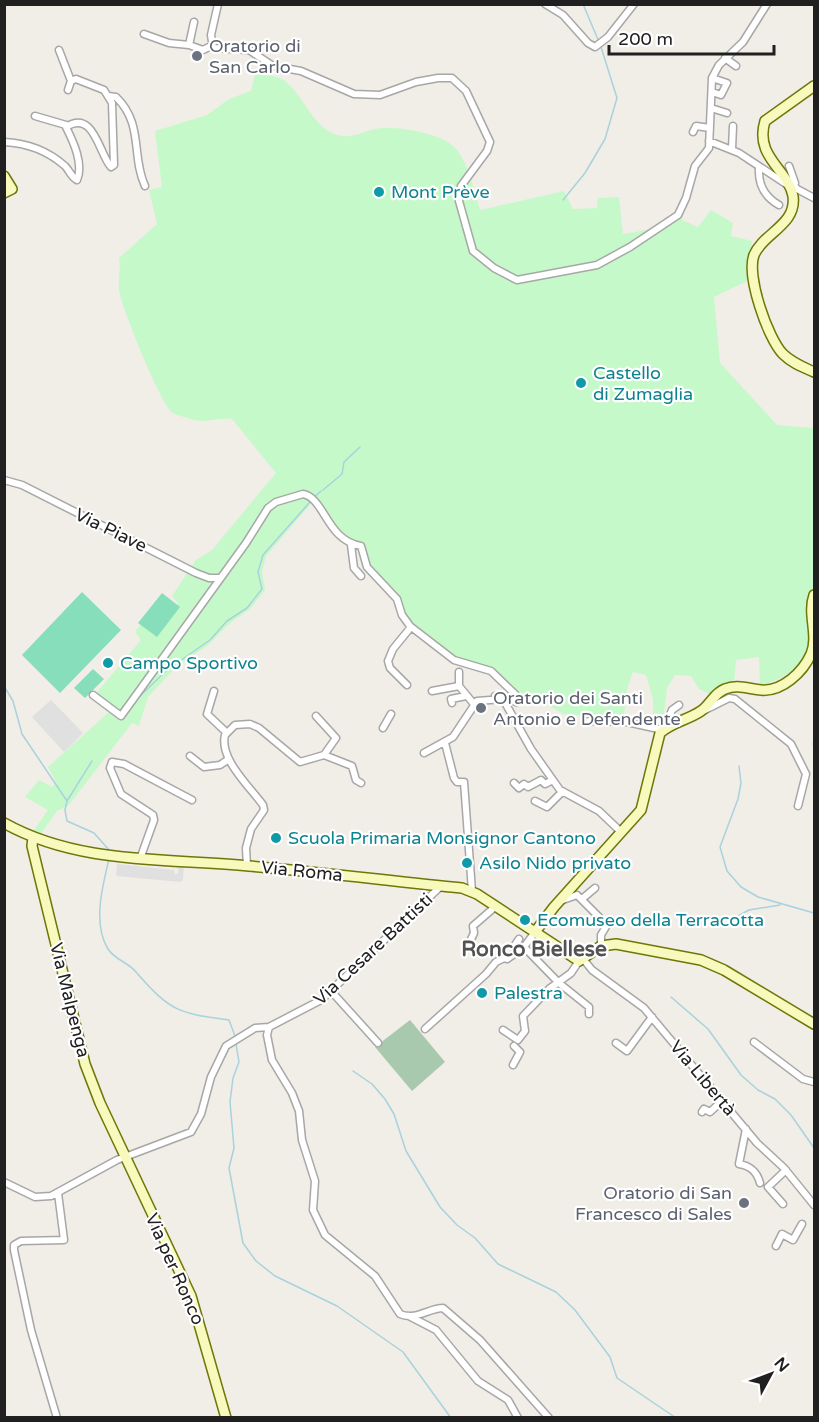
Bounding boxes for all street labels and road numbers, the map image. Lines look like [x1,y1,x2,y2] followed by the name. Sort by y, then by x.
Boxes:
[71,503,151,557] street label: Via Piave
[260,856,344,886] street label: Via Roma
[309,888,437,1010] street label: Via Cesare Battisti
[45,940,95,1060] street label: Via Malpenga
[665,1036,741,1120] street label: Via Libertà
[141,1210,209,1328] street label: Via per Ronco

